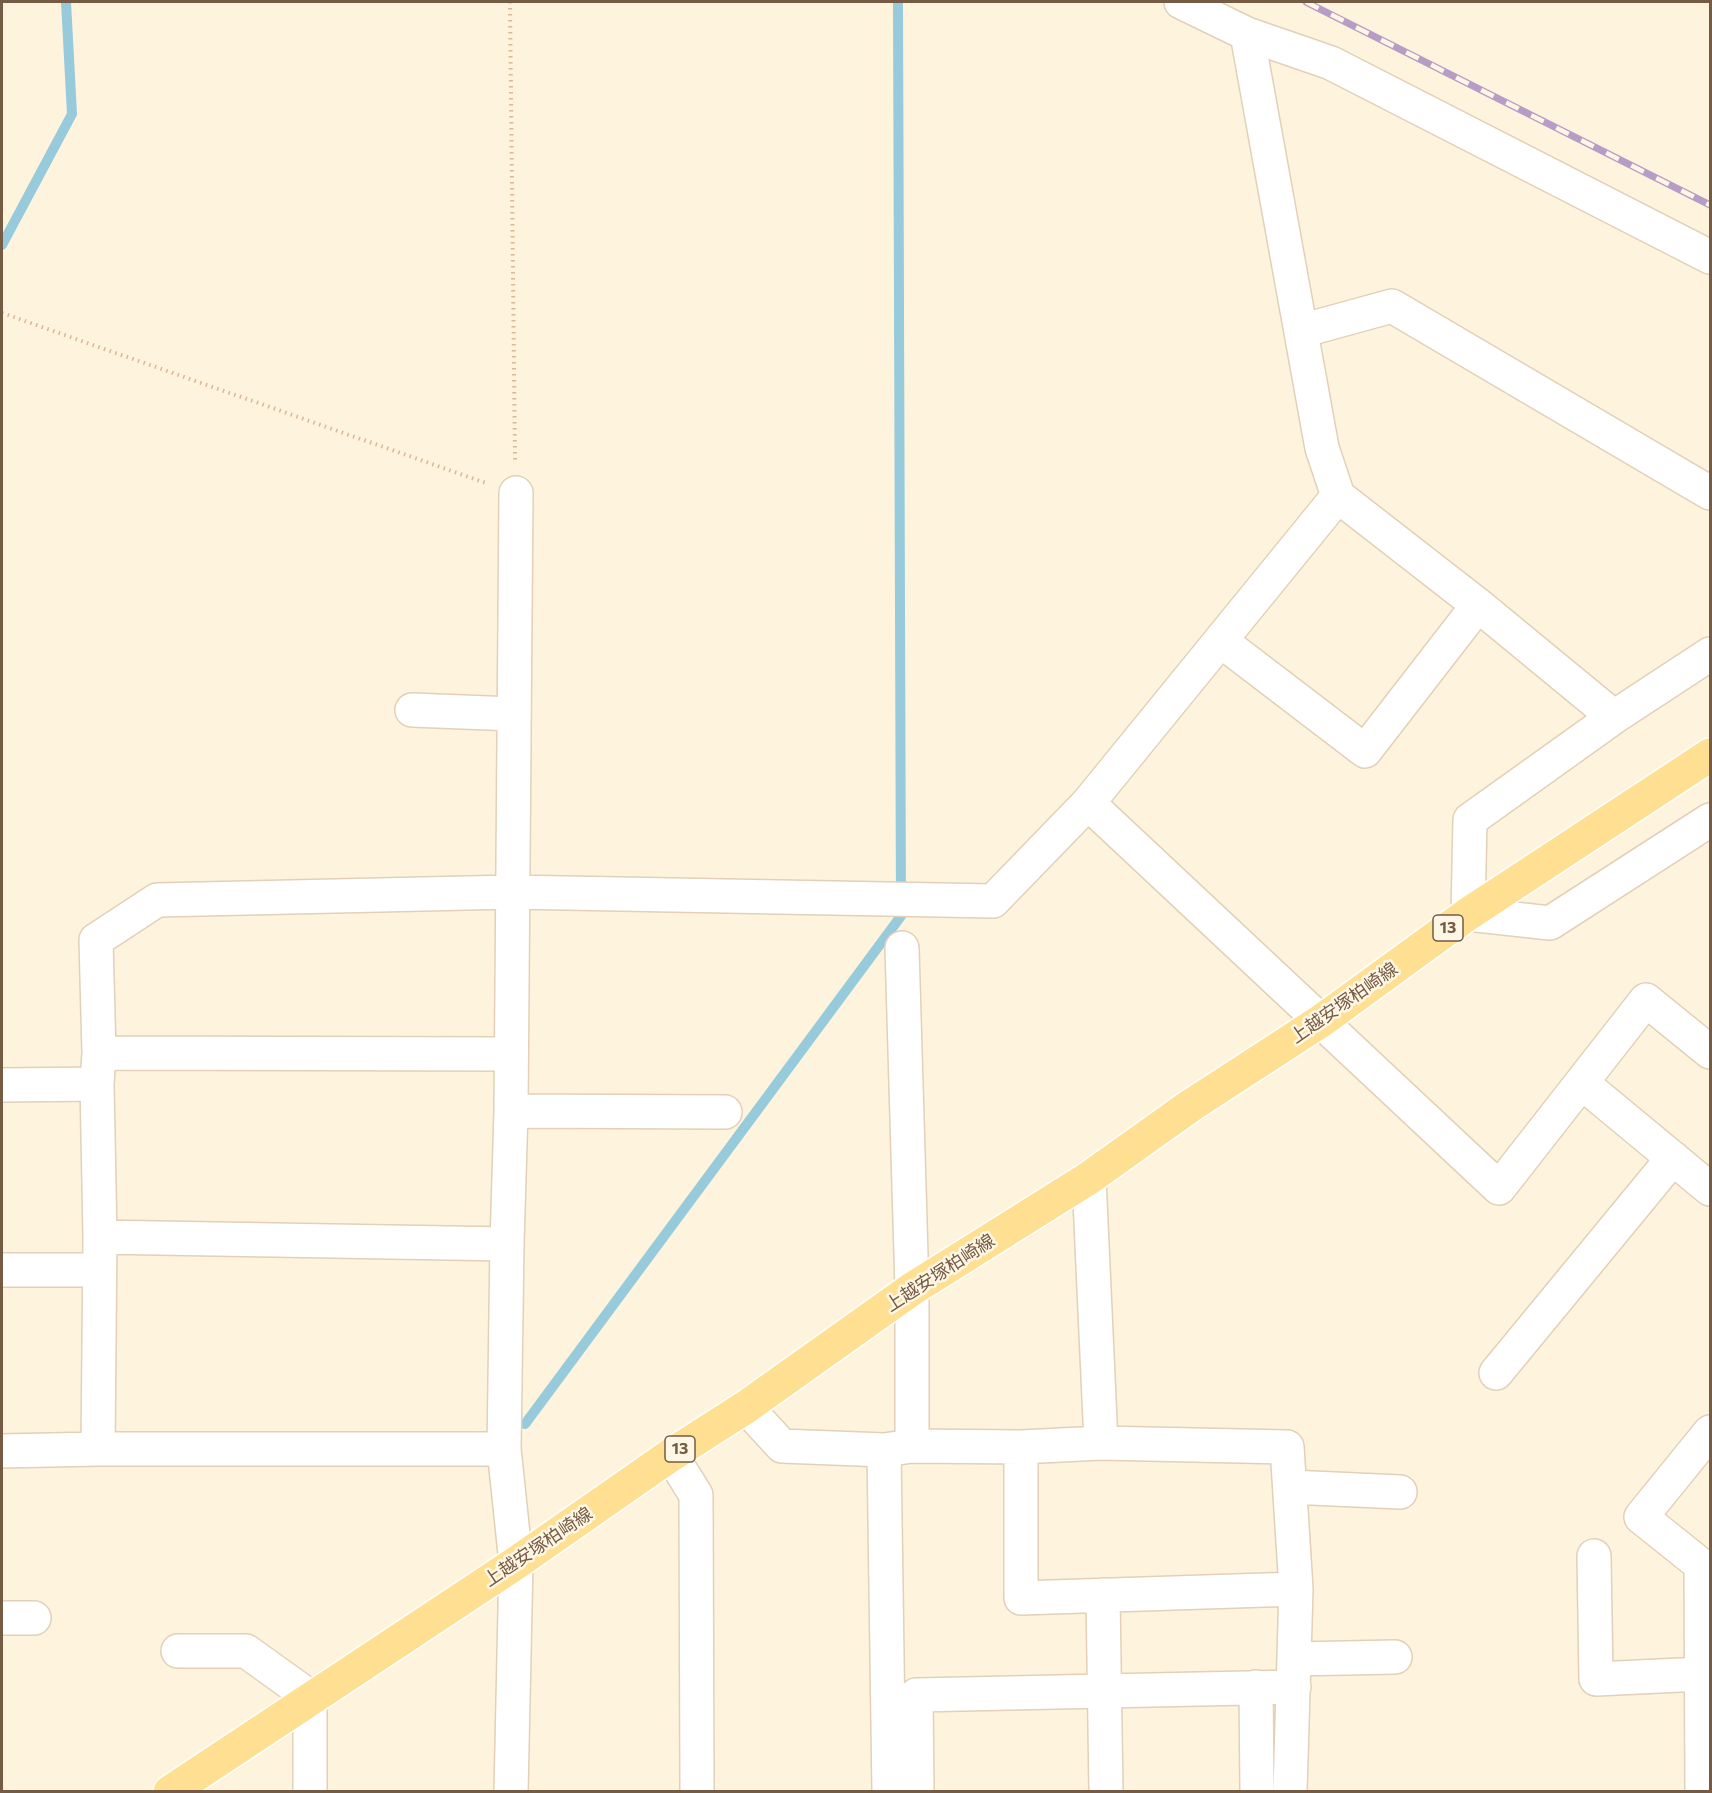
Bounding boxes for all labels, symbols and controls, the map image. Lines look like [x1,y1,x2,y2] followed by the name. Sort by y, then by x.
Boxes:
[1433,915,1463,941] road number: 13
[1286,958,1402,1048] street label: 上越安塚柏崎線
[881,1230,999,1316] street label: 上越安塚柏崎線
[665,1436,695,1462] road number: 13
[480,1503,596,1591] street label: 上越安塚柏崎線

